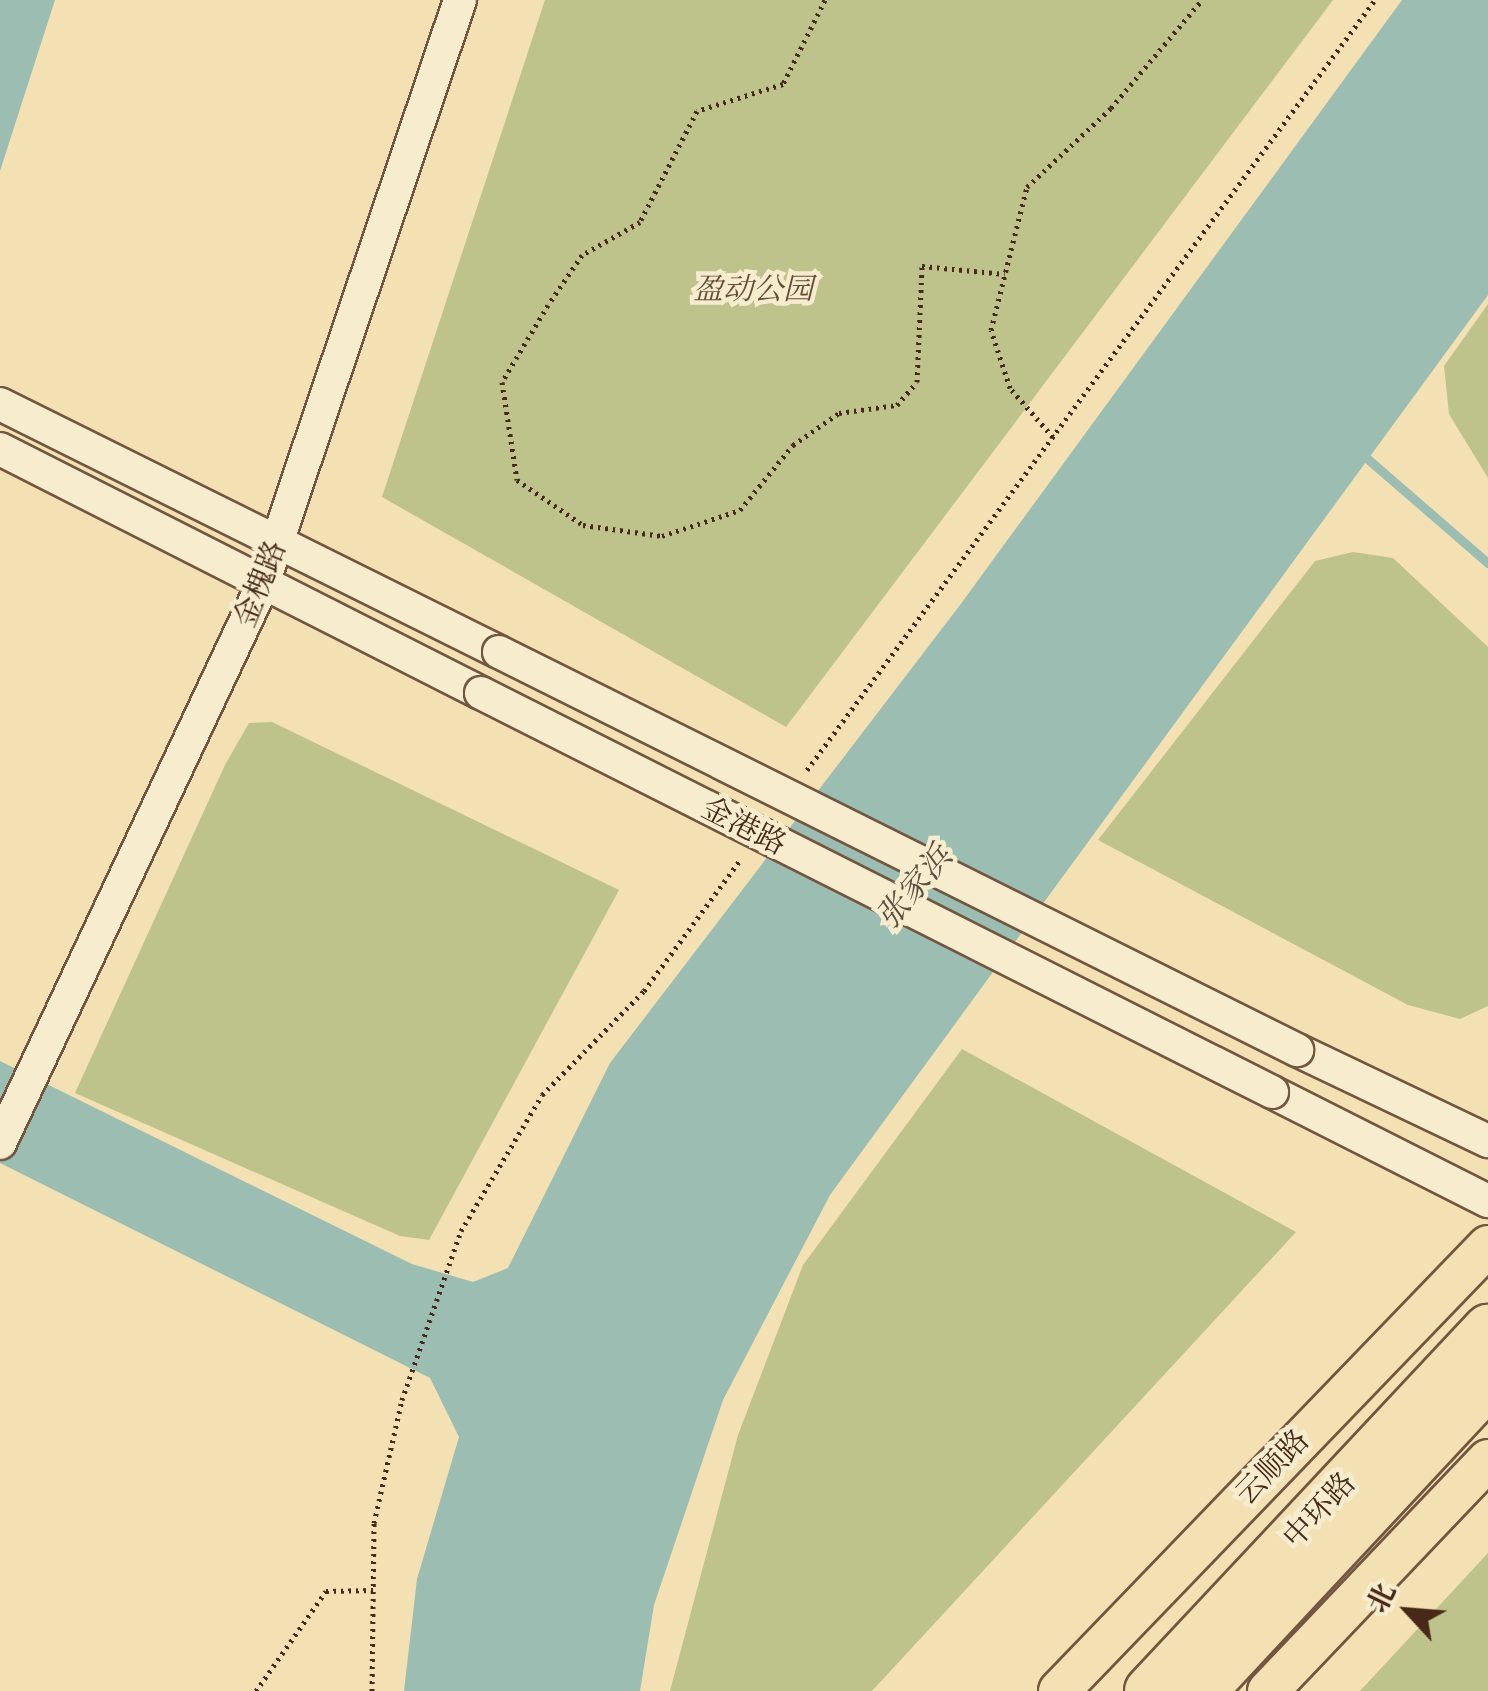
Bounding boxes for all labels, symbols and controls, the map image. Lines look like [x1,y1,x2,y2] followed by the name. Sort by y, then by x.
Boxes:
[693,271,813,307] park label: 盈动公园
[226,536,294,632] street label: 金槐路
[696,790,792,862] street label: 金港路
[868,838,960,936] water label: 张家浜
[1228,1422,1316,1512] street label: 云顺路
[1275,1465,1363,1555] street label: 中环路
[1358,1561,1458,1661] north arrow
[1360,1578,1402,1618] text: 北

